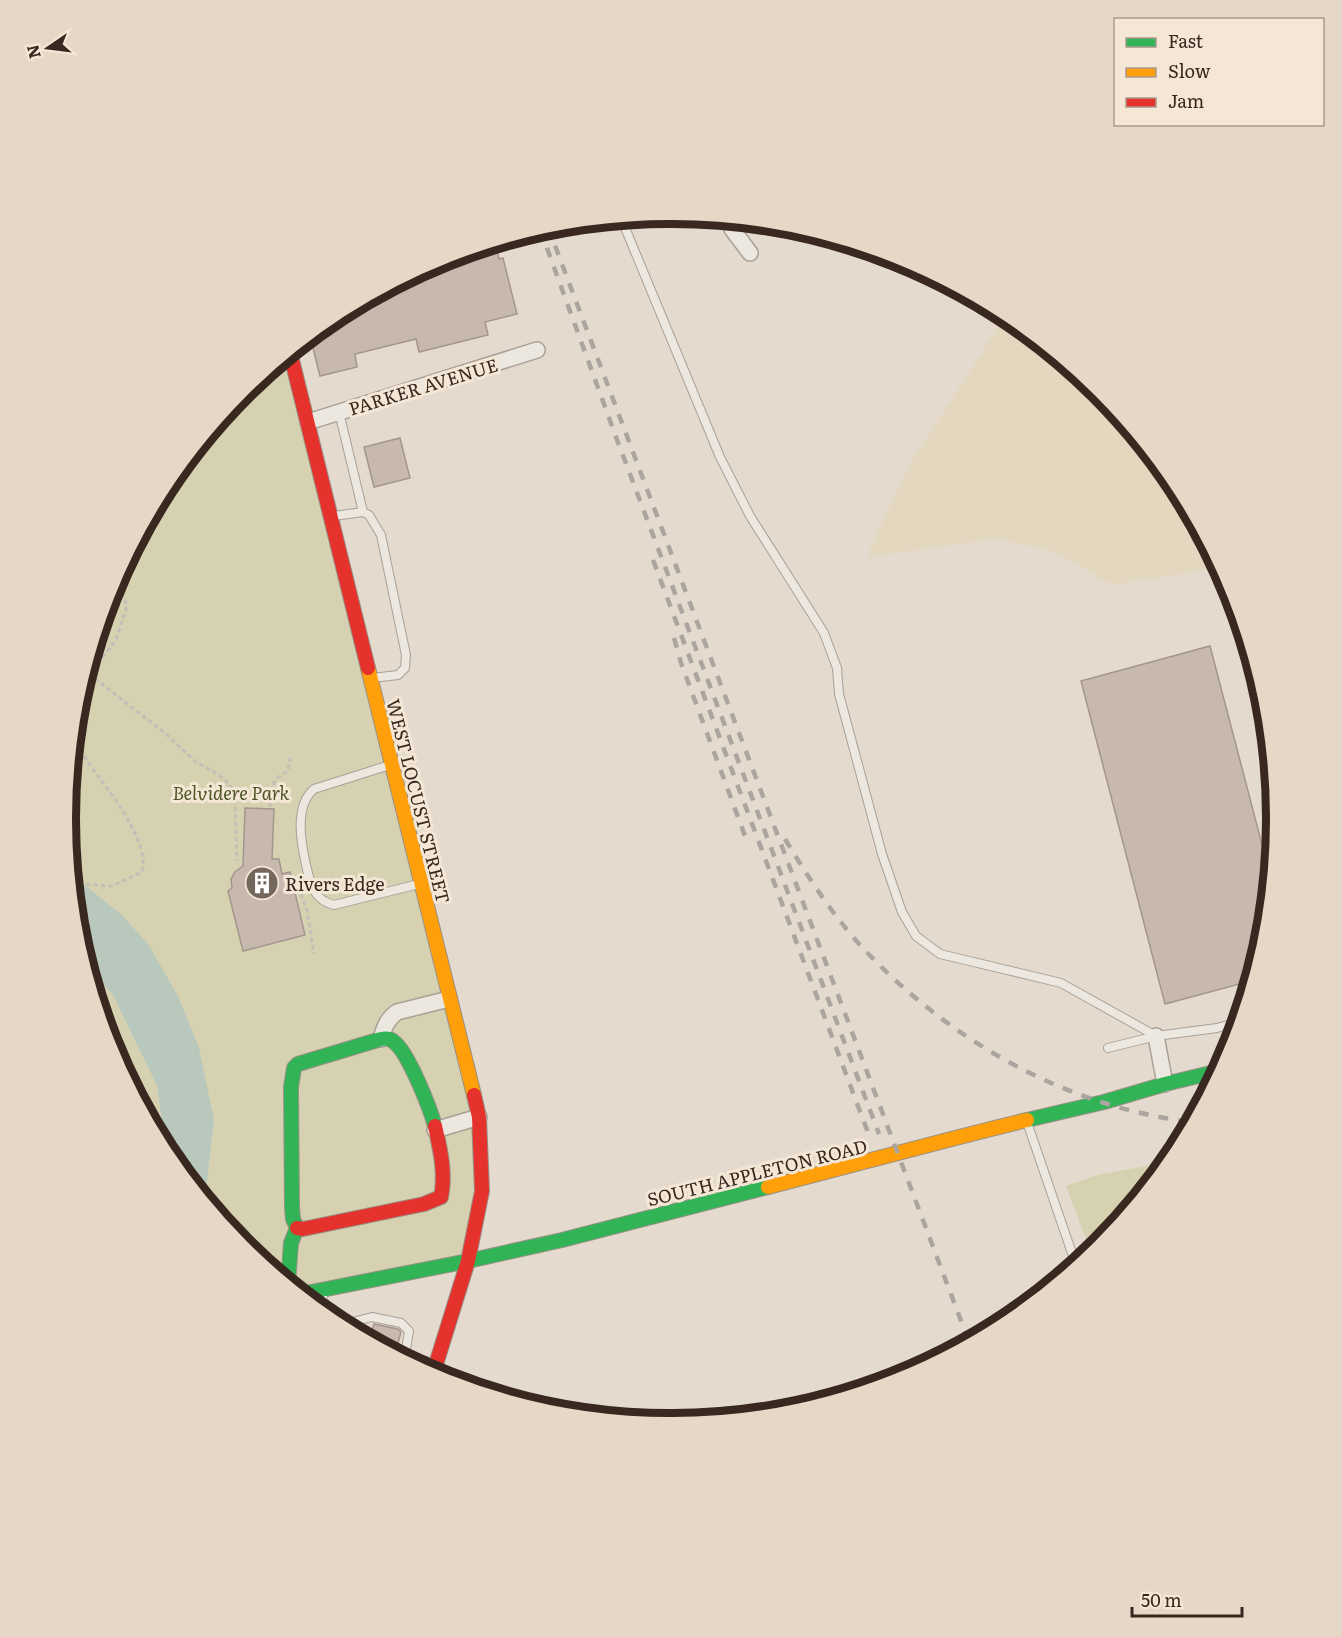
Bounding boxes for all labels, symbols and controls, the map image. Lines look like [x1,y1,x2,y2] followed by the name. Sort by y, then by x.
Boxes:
[18,18,78,78] north arrow
[1114,18,1324,126] legend
[1168,27,1204,54] text: Fast
[19,42,46,61] text: N
[1168,57,1211,84] text: Slow
[1168,87,1204,114] text: Jam
[345,350,501,422] street label: PARKER AVENUE
[381,696,457,906] street label: WEST LOCUST STREET
[173,779,290,806] park label: Belvidere Park
[244,865,280,901] building icon: Rivers Edge
[285,870,385,897] place label: Rivers Edge
[644,1132,870,1212] street label: SOUTH APPLETON ROAD
[1132,1580,1242,1618] scale bar
[1141,1586,1182,1613] text: 50 m

